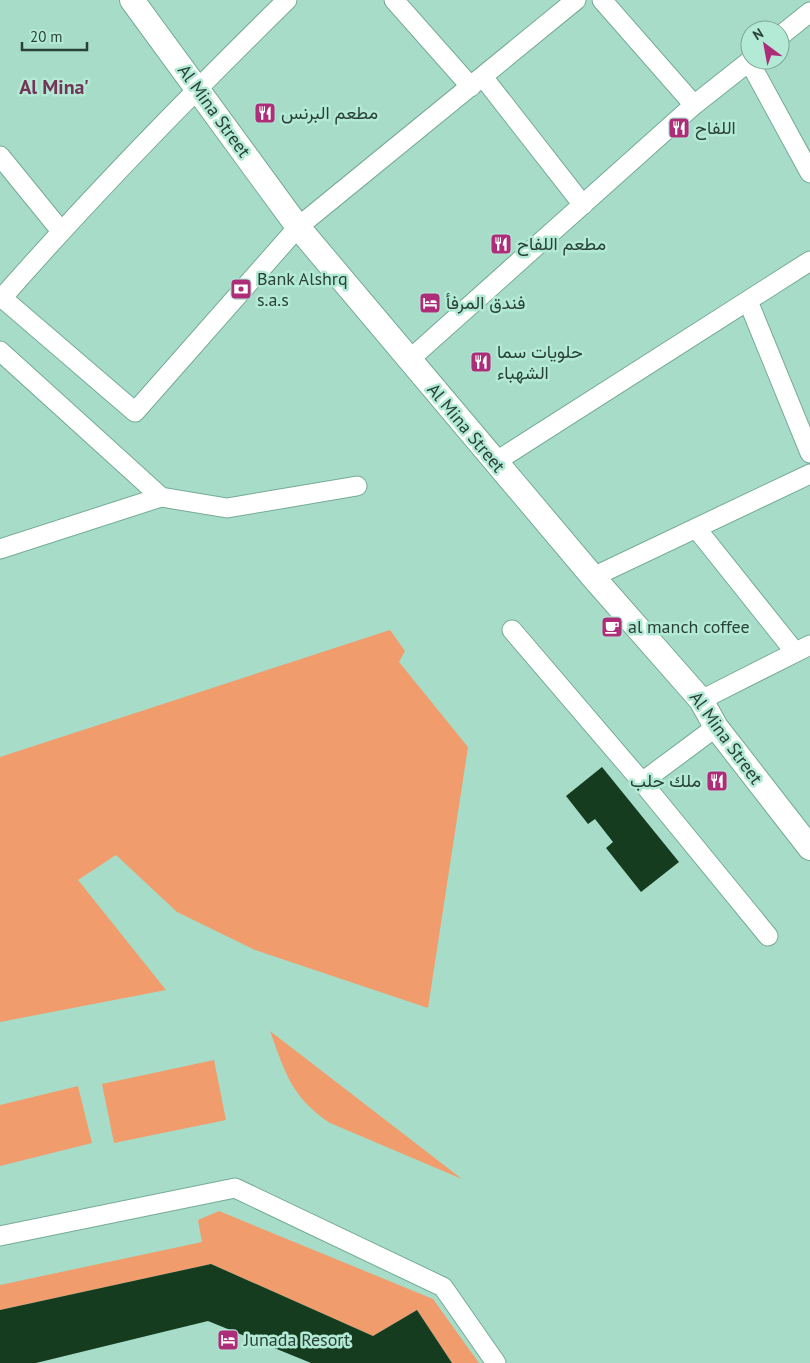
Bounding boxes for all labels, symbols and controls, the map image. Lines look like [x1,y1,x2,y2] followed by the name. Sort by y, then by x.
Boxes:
[22,20,88,52] scale bar
[740,20,790,70] north arrow
[749,24,767,44] text: N
[30,27,63,46] text: 20 m
[173,60,256,162] street label: Al Mina Street
[19,74,89,100] district label: Al Mina'
[253,101,277,125] restaurant icon: مطعم البرنس
[281,101,378,125] place label: مطعم البرنس
[667,116,691,140] restaurant icon: اللفاح
[695,116,736,140] place label: اللفاح
[489,232,513,256] restaurant icon: مطعم اللفاح
[517,232,606,256] place label: مطعم اللفاح
[257,267,348,311] place label: Bank Alshrq s.a.s
[229,277,253,301] bank icon: Bank Alshrq s.a.s
[418,291,442,315] hotel icon: فندق المرفأ
[446,291,525,314] place label: فندق المرفأ
[497,340,583,384] place label: حلويات سما الشهباء
[469,350,493,374] restaurant icon: حلويات سما الشهباء
[422,378,510,477] street label: Al Mina Street
[600,615,624,639] cafe icon: al manch coffee
[628,615,750,638] place label: al manch coffee
[685,687,768,789] street label: Al Mina Street
[630,769,701,792] place label: ملك حلب
[705,769,729,793] restaurant icon: ملك حلب
[216,1328,240,1352] hotel icon: Junada Resort
[243,1328,350,1351] place label: Junada Resort

